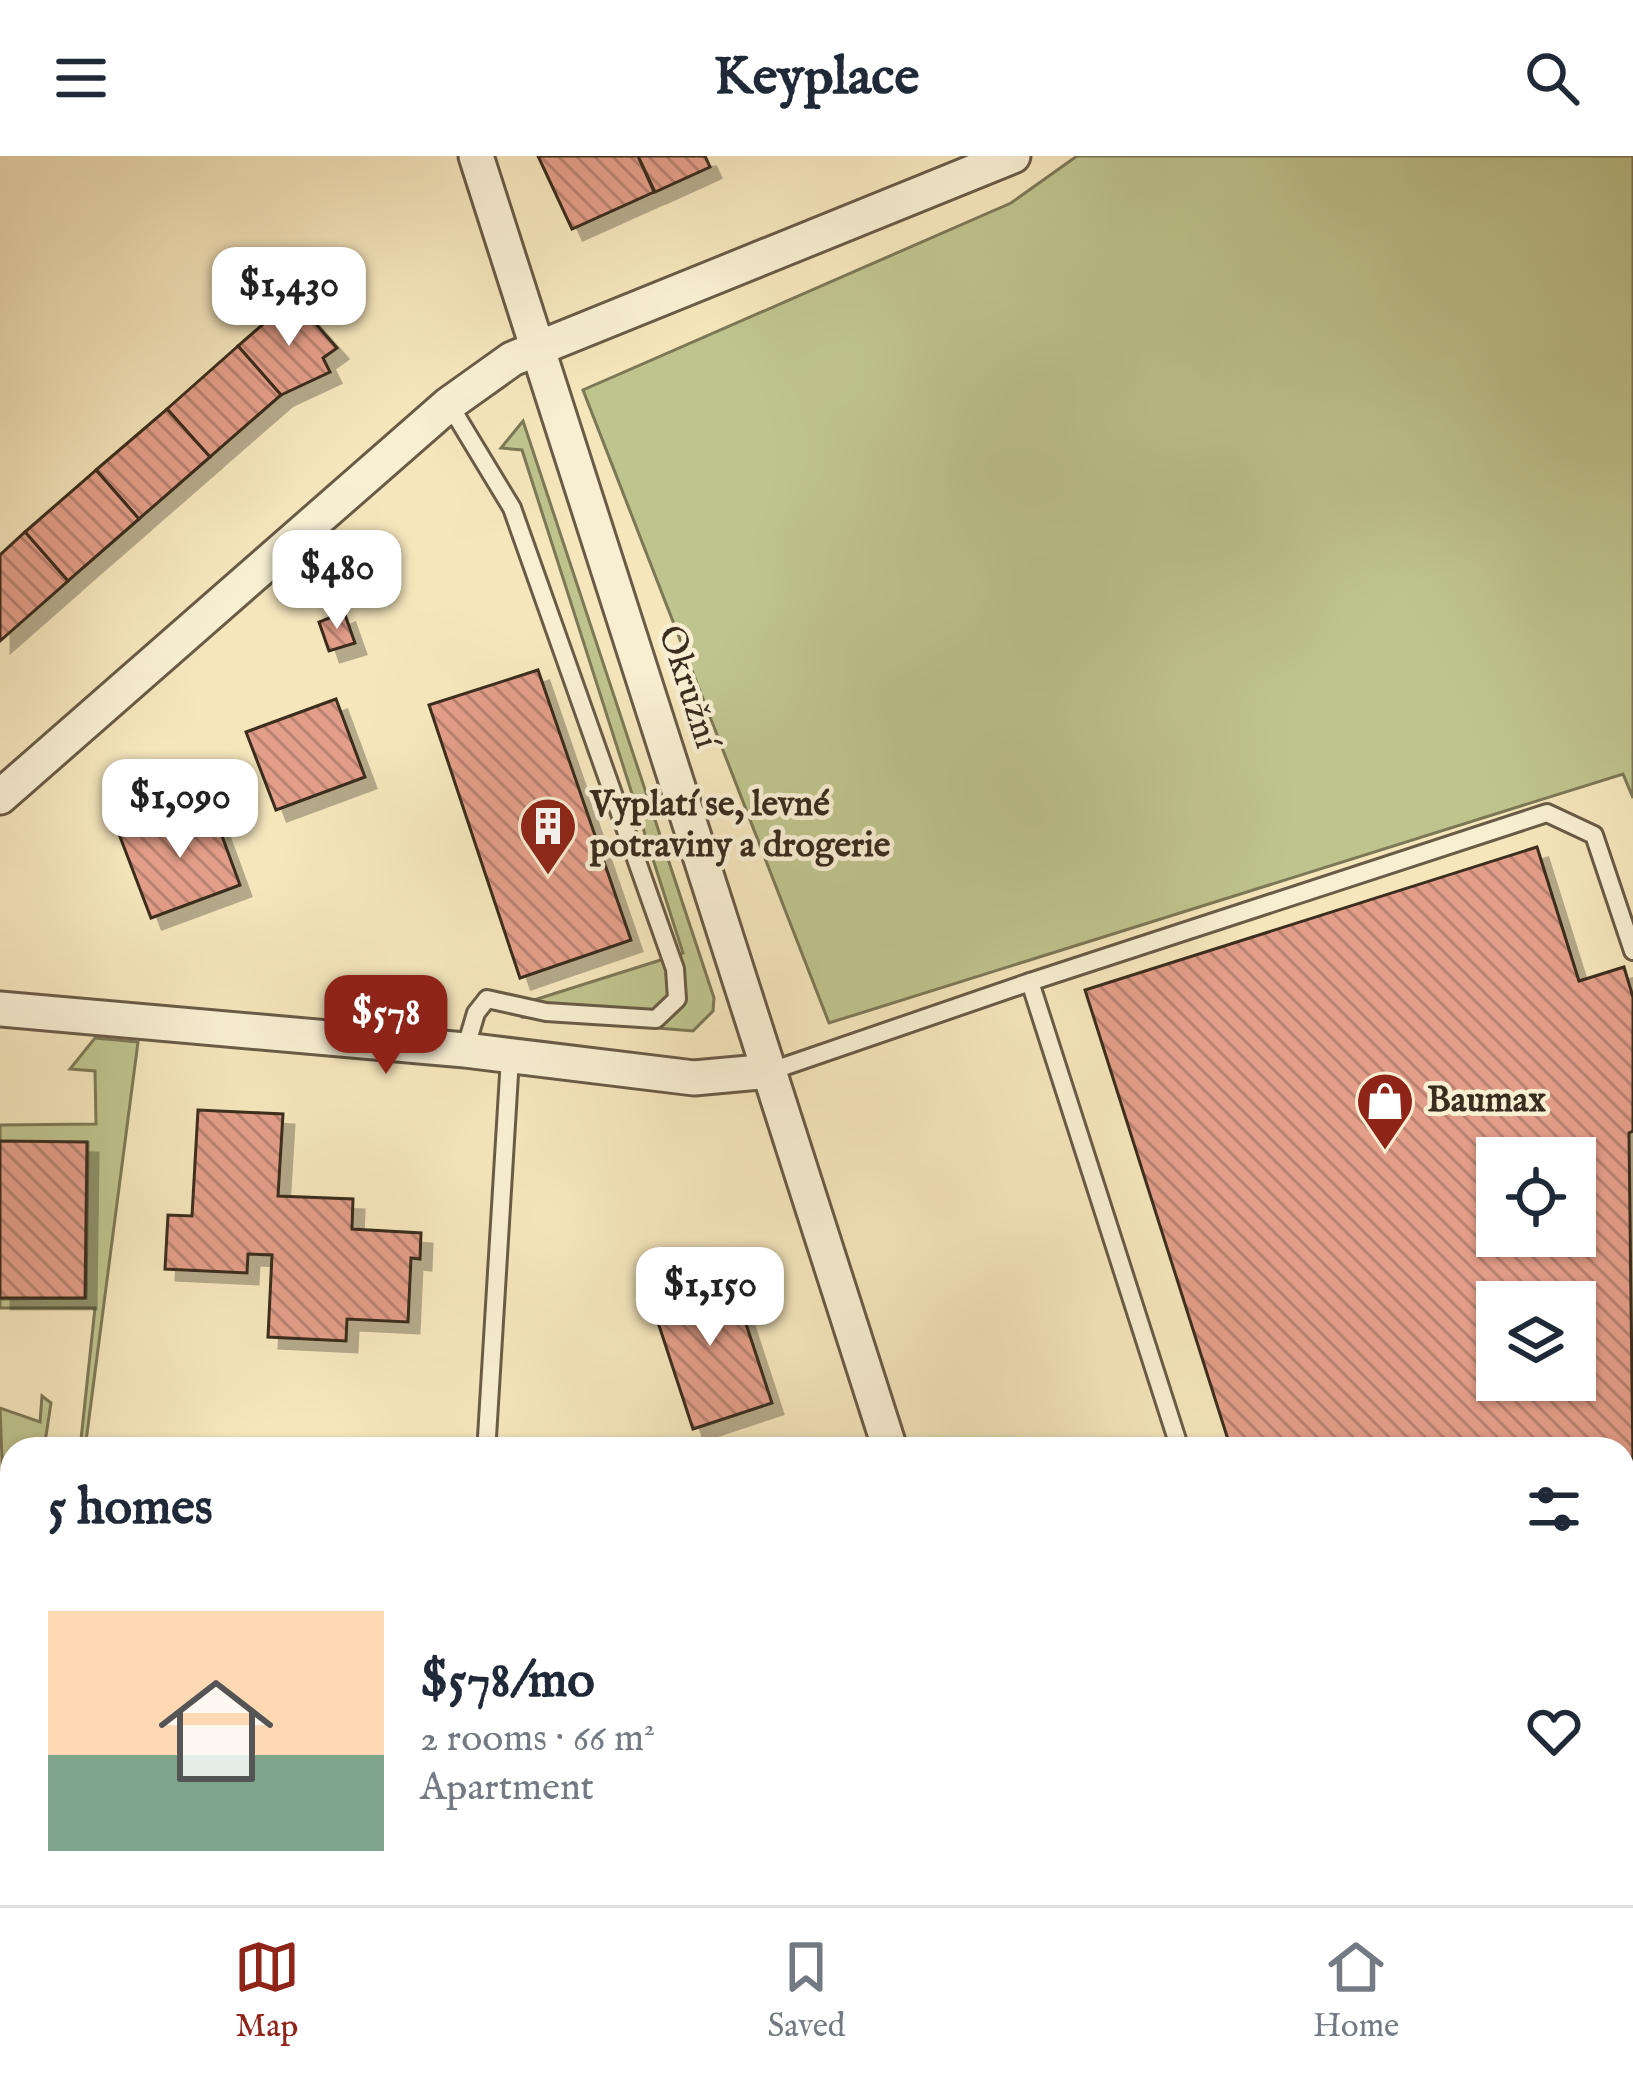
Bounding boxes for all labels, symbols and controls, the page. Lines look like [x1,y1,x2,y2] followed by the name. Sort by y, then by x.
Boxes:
[714,44,919,113] text: Keyplace
[48,45,114,111] icon: menu
[1519,45,1585,111] icon: search
[191,247,387,349] pin: $1,430
[239,261,339,310] text: $1,430
[266,530,408,632] pin: $480
[299,544,375,593] text: $480
[647,620,730,756] street label: Okružní
[82,759,278,861] pin: $1,090
[129,773,231,822] text: $1,090
[589,782,891,869] place label: Vyplatí se, levné potraviny a drogerie
[517,795,579,877] building icon: Vyplatí se, levné potraviny a drogerie
[315,975,457,1077] pin: $578
[351,989,421,1038] text: $578
[1354,1070,1416,1152] shop icon: Baumax
[1427,1078,1546,1124] place label: Baumax
[1476,1137,1596,1401] map controls
[1476,1137,1596,1257] button: locate
[612,1247,808,1349] pin: $1,150
[663,1261,757,1310] text: $1,150
[1476,1281,1596,1401] button: layers
[1521,1476,1587,1542] icon: filters
[48,1477,213,1542] text: 5 homes
[420,1650,595,1715] text: $578/mo
[144,1659,288,1803] icon: home
[1521,1698,1587,1764] icon: heart
[420,1715,655,1764] text: 2 rooms · 66 m²
[420,1764,594,1813] text: Apartment
[234,1934,300,2048] tab: Map
[767,1934,845,2048] tab: Saved
[1313,1934,1399,2048] tab: Home

